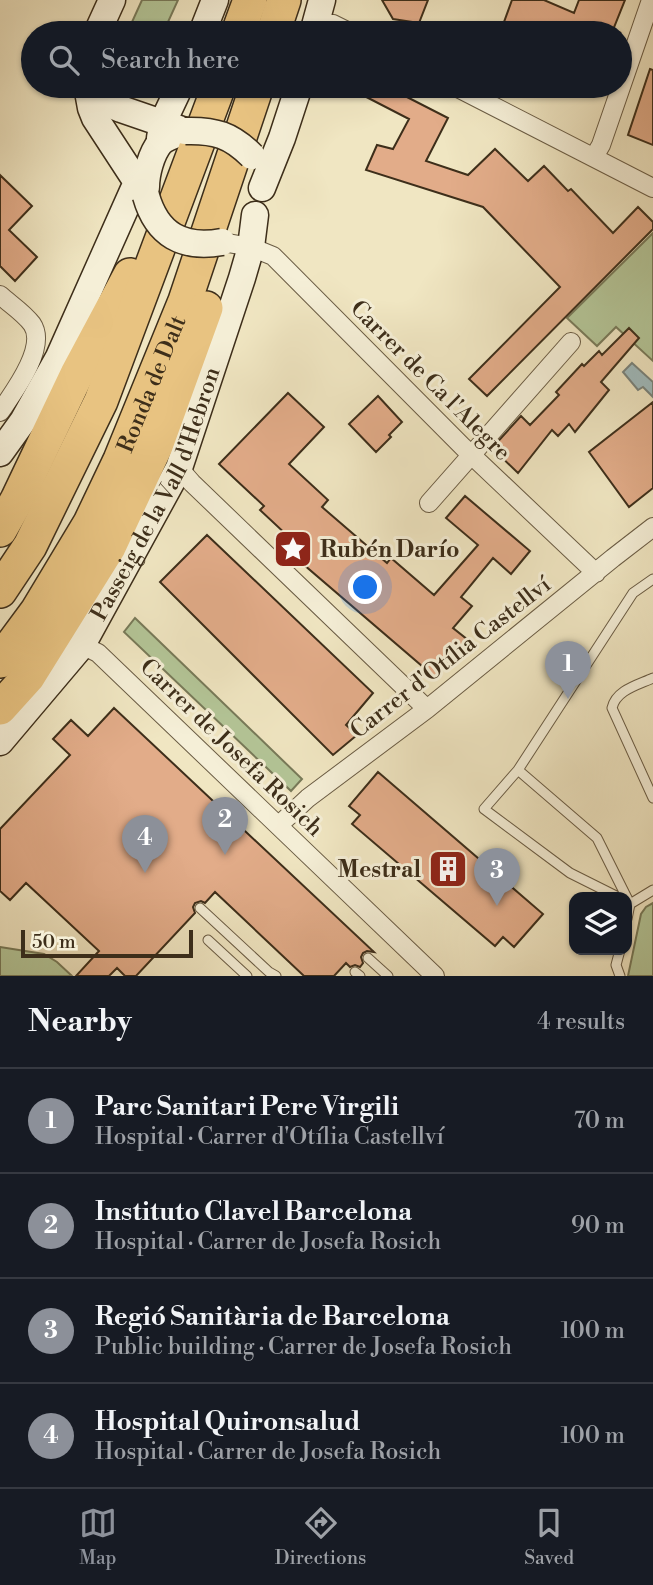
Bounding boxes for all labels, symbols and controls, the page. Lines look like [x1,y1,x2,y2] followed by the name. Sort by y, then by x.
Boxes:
[21,21,632,98] search box
[45,41,83,79] icon: search
[101,44,240,76] text: Search here
[344,295,516,467] street label: Carrer de Ca l'Alegre
[112,311,193,457] street label: Ronda de Dalt
[85,363,227,626] street label: Passeig de la Vall d'Hebron
[272,528,314,570] place icon: Rubén Darío
[320,536,459,564] place label: Rubén Darío
[345,570,558,745] street label: Carrer d'Otília Castellví
[348,570,382,604] your location
[545,641,591,699] pin: 1
[134,653,329,843] street label: Carrer de Josefa Rosich
[202,797,248,855] pin: 2
[122,815,168,873] pin: 4
[427,848,469,890] building icon: Mestral
[474,848,520,906] pin: 3
[338,856,421,884] place label: Mestral
[569,892,632,955] map controls
[569,892,632,955] button: layers
[21,927,192,959] scale bar
[32,930,76,954] text: 50 m
[28,1003,132,1041] text: Nearby
[537,1008,625,1036] text: 4 results
[95,1091,399,1123] text: Parc Sanitari Pere Virgili
[45,1107,57,1135] text: 1
[574,1107,625,1135] text: 70 m
[95,1123,444,1151] text: Hospital · Carrer d'Otília Castellví
[95,1196,412,1228] text: Instituto Clavel Barcelona
[44,1212,58,1240] text: 2
[571,1212,625,1240] text: 90 m
[95,1228,441,1256] text: Hospital · Carrer de Josefa Rosich
[95,1301,450,1333] text: Regió Sanitària de Barcelona
[44,1317,58,1345] text: 3
[560,1317,625,1345] text: 100 m
[95,1333,512,1361] text: Public building · Carrer de Josefa Rosich
[95,1406,360,1438] text: Hospital Quironsalud
[43,1422,59,1450] text: 4
[560,1422,625,1450] text: 100 m
[95,1438,441,1466] text: Hospital · Carrer de Josefa Rosich
[79,1504,117,1570] tab: Map
[275,1504,366,1570] tab: Directions
[524,1504,574,1570] tab: Saved

